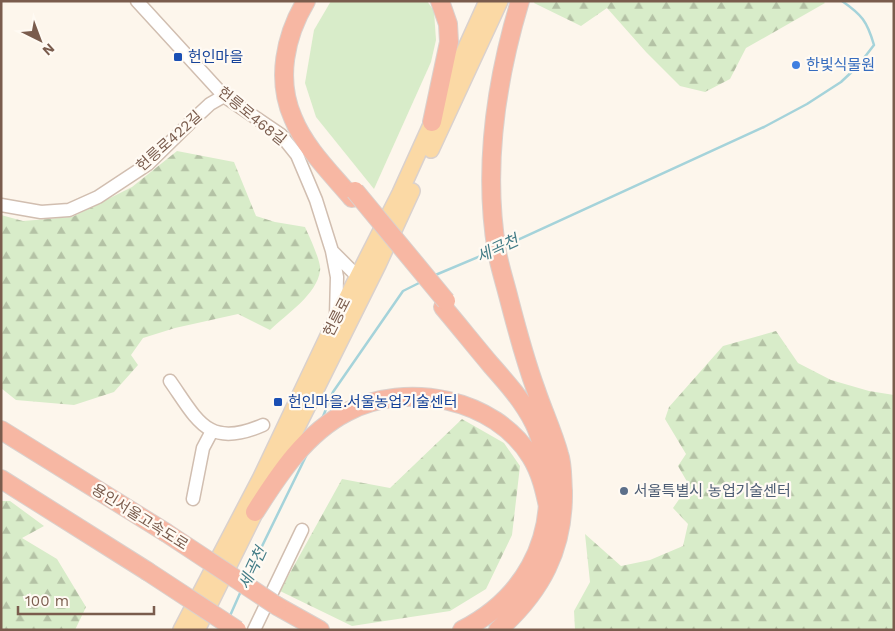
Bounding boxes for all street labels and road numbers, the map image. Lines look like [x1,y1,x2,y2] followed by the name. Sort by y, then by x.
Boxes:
[214,83,290,149] street label: 헌릉로468길
[133,107,205,175] street label: 헌릉로422길
[320,294,354,340] street label: 헌릉로
[88,480,192,554] street label: 용인서울고속도로

